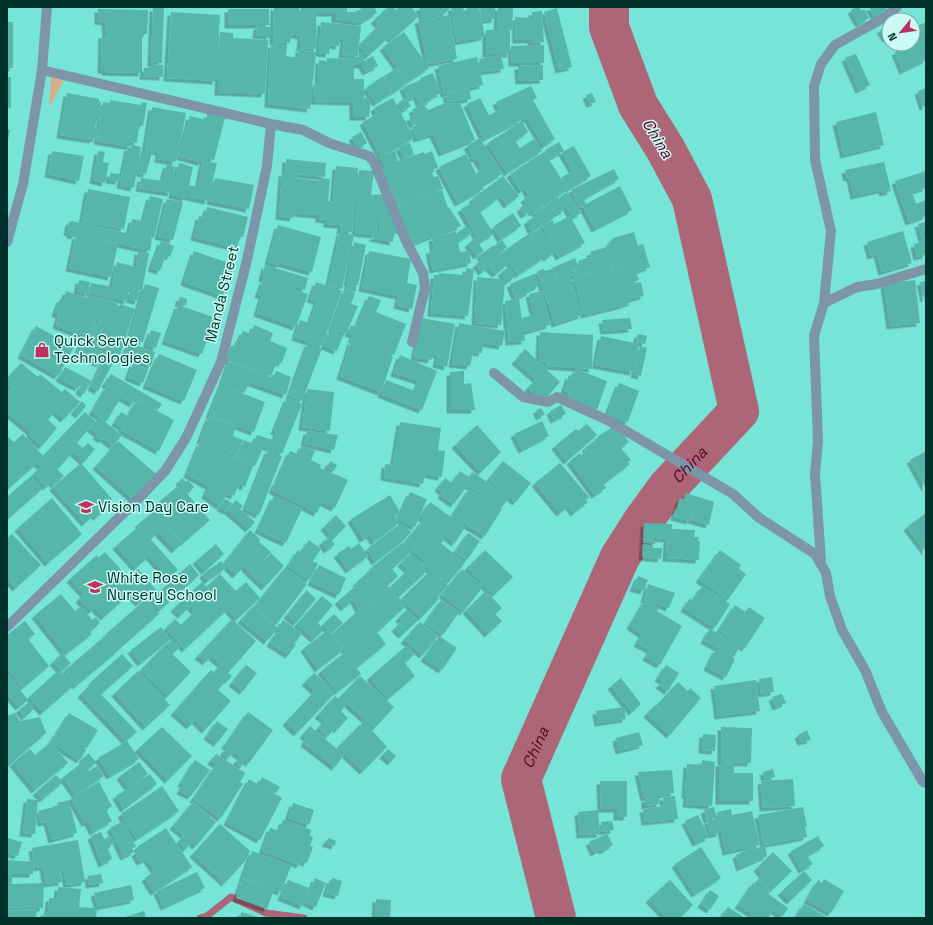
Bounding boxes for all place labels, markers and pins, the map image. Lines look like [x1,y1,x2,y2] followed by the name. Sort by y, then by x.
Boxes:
[54,331,150,367] place label: Quick Serve Technologies
[33,341,51,359] shop icon: Quick Serve Technologies
[98,497,209,516] place label: Vision Day Care
[77,498,95,516] school or university icon: Vision Day Care
[107,568,217,604] place label: White Rose Nursery School
[86,578,104,596] school or university icon: White Rose Nursery School

